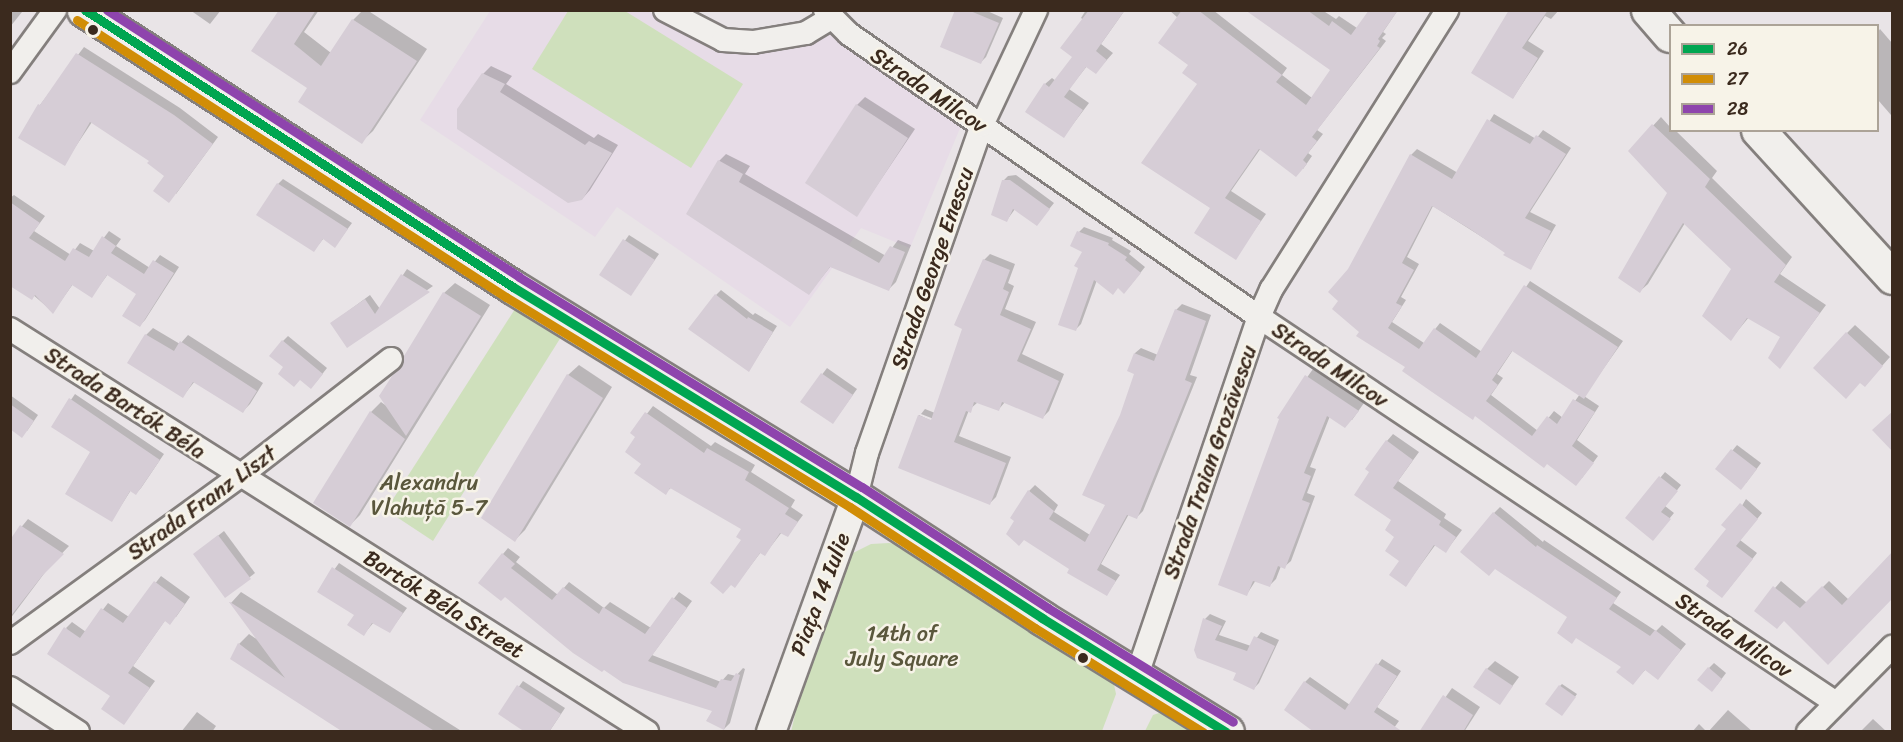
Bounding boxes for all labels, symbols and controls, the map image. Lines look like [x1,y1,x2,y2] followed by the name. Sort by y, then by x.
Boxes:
[87,24,99,36] unlabelled marker
[1669,24,1879,132] legend
[1727,33,1748,65] text: 26
[866,41,992,139] street label: Strada Milcov
[1727,63,1748,95] text: 27
[1727,93,1748,125] text: 28
[885,163,979,373] street label: Strada George Enescu
[1267,316,1393,414] street label: Strada Milcov
[40,341,210,465] street label: Strada Bartók Béla
[1157,341,1263,583] street label: Strada Traian Grozăvescu
[122,440,282,566] street label: Strada Franz Liszt
[371,469,487,520] park label: Alexandru Vlahuță 5-7
[785,529,855,659] street label: Piața 14 Iulie
[359,544,529,664] street label: Bartók Béla Street
[1671,586,1797,684] street label: Strada Milcov
[846,620,958,672] park label: 14th of July Square
[1077,652,1089,664] unlabelled marker

